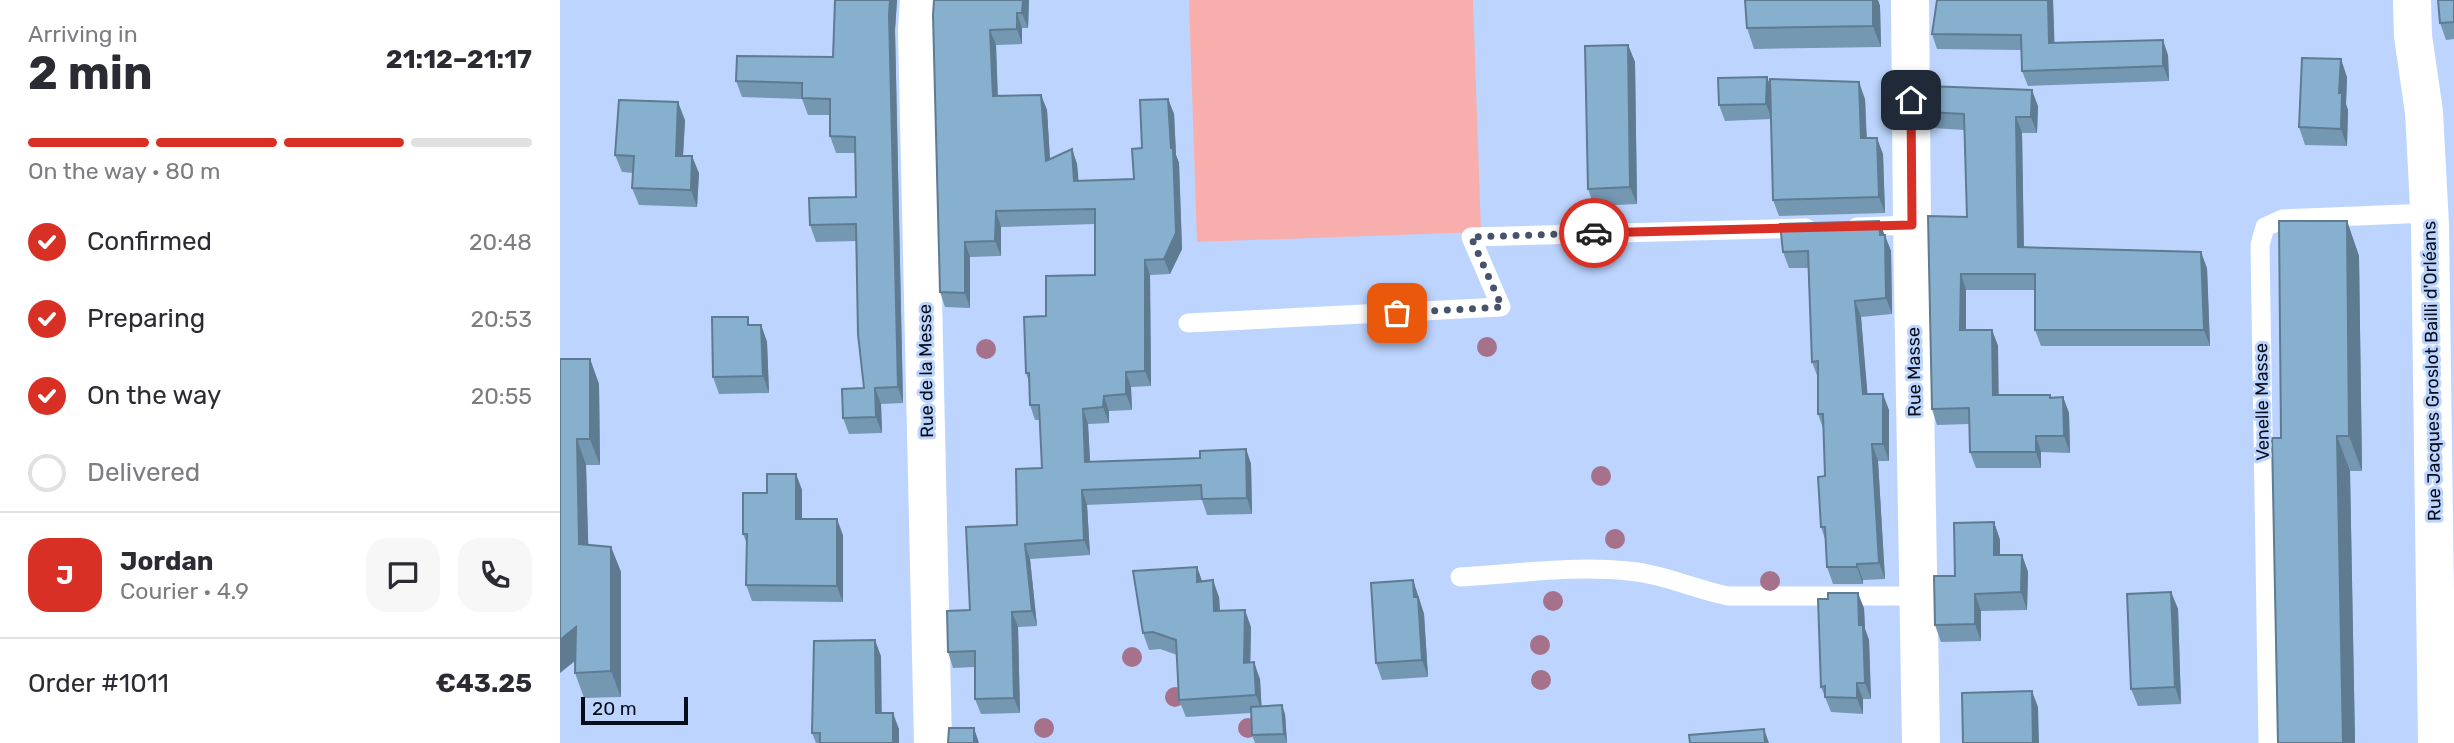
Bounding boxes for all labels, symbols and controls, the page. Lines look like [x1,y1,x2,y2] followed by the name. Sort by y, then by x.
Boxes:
[28,20,138,48] text: Arriving in
[386,44,532,75] text: 21:12–21:17
[28,46,153,101] text: 2 min
[1881,70,1941,130] pin
[1892,81,1930,119] icon: home
[28,157,220,185] text: On the way · 80 m
[1559,198,1629,268] courier
[1575,214,1613,252] icon: car
[2418,221,2446,521] street label: Rue Jacques Groslot Bailli d'Orléans
[28,223,66,261] icon: check
[87,226,212,257] text: Confirmed
[469,228,532,256] text: 20:48
[1367,283,1427,343] pin
[1378,294,1416,332] icon: bag
[28,300,66,338] icon: check
[87,303,205,334] text: Preparing
[914,304,938,438] street label: Rue de la Messe
[471,305,532,333] text: 20:53
[1902,327,1926,417] street label: Rue Masse
[2250,343,2274,461] street label: Venelle Masse
[28,377,66,415] icon: check
[87,380,221,411] text: On the way
[471,382,532,410] text: 20:55
[87,457,200,488] text: Delivered
[366,538,440,612] button: chat
[458,538,532,612] button: phone
[120,546,213,577] text: Jordan
[56,560,74,591] text: J
[120,577,249,605] text: Courier · 4.9
[28,668,169,699] text: Order #1011
[436,668,532,699] text: €43.25
[581,694,688,726] scale bar
[592,697,637,720] text: 20 m

